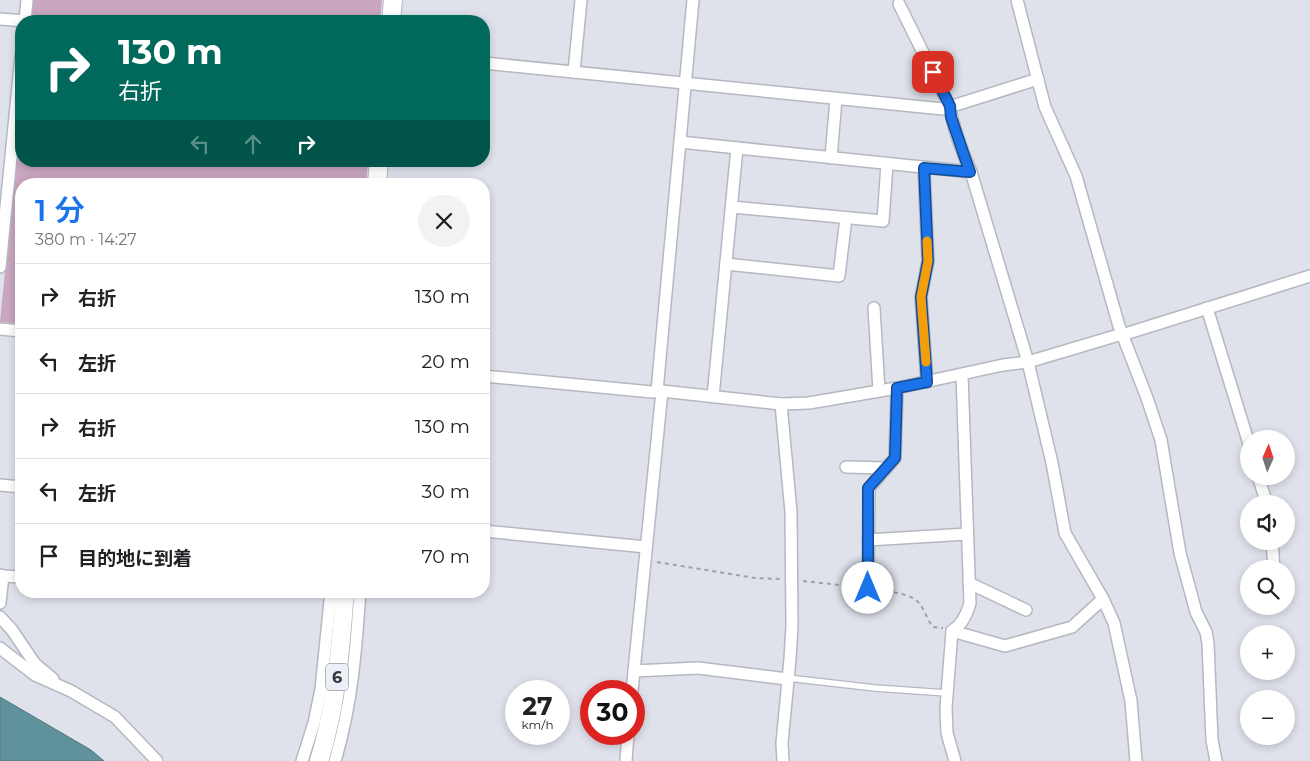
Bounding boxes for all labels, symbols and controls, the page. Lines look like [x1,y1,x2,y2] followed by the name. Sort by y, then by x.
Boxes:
[118,30,223,73] text: 130 m
[35,35,100,100] icon: right
[912,51,954,93] pin
[919,58,947,86] icon: arrive
[118,78,162,105] text: 右折
[186,130,214,158] icon: left
[239,130,267,158] icon: ahead
[292,130,320,158] icon: right
[35,192,85,229] text: 1 分
[418,195,470,247] button: close
[35,230,137,249] text: 380 m · 14:27
[35,282,63,310] icon: right
[415,285,470,308] text: 130 m
[78,287,116,310] text: 右折
[35,347,63,375] icon: left
[422,350,470,373] text: 20 m
[78,352,116,375] text: 左折
[35,412,63,440] icon: right
[415,415,470,438] text: 130 m
[78,417,116,440] text: 右折
[1240,430,1295,485] north arrow
[1240,430,1295,745] map controls
[35,477,63,505] icon: left
[422,480,470,503] text: 30 m
[78,482,116,505] text: 左折
[1240,495,1295,550] button: sound
[35,542,63,570] icon: arrive
[421,545,470,568] text: 70 m
[78,547,192,570] text: 目的地に到着
[1240,560,1295,615] button: search
[841,561,893,613] position arrow
[1240,625,1295,680] button: +
[326,664,348,690] road number: 6
[580,680,645,745] speed limit sign: 30
[1240,690,1295,745] button: −
[522,691,553,721] text: 27
[521,717,554,732] text: km/h

